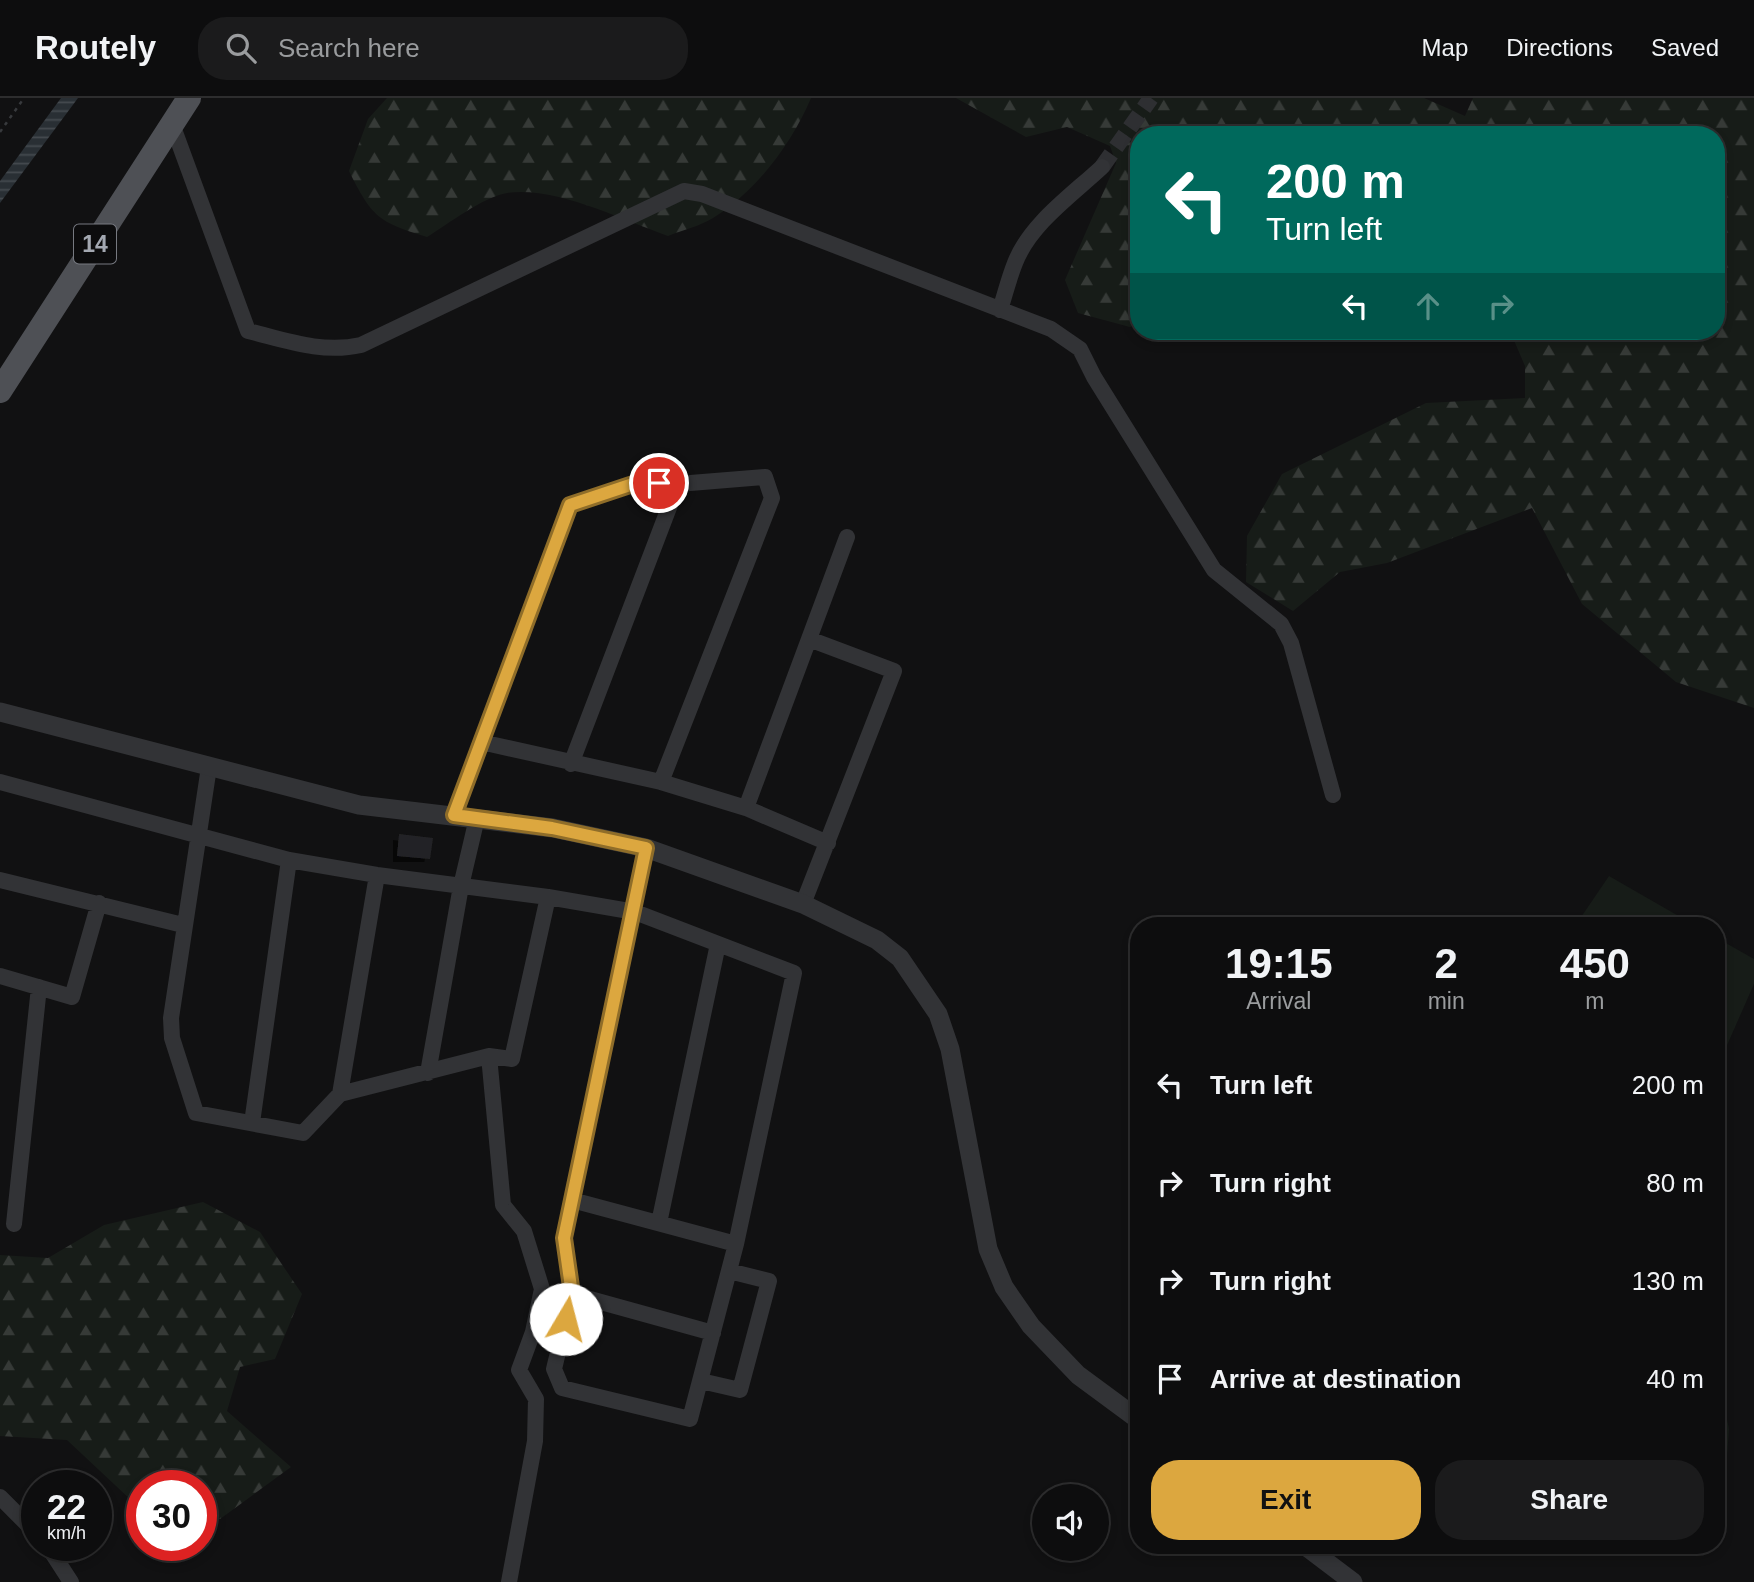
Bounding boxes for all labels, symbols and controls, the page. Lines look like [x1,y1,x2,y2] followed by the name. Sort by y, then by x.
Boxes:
[198,17,688,80] search box
[35,29,156,66] text: Routely
[222,29,260,67] icon: search
[278,33,420,63] text: Search here
[1422,34,1468,61] text: Map
[1506,34,1613,61] text: Directions
[1651,34,1719,61] text: Saved
[1151,154,1242,245] icon: left
[1266,154,1405,208] text: 200 m
[1266,211,1382,247] text: Turn left
[74,225,116,264] road number: 14
[1336,287,1374,325] icon: left
[1409,287,1447,325] icon: ahead
[1482,287,1520,325] icon: right
[629,453,689,513] pin
[640,464,678,502] icon: arrive
[1225,940,1333,987] text: 19:15
[1434,940,1458,987] text: 2
[1560,940,1630,987] text: 450
[1246,988,1311,1014] text: Arrival
[1428,988,1465,1014] text: min
[1585,988,1604,1014] text: m
[1151,1066,1189,1104] icon: left
[1210,1070,1312,1100] text: Turn left
[1632,1070,1704,1100] text: 200 m
[1151,1164,1189,1202] icon: right
[1210,1168,1331,1198] text: Turn right
[1646,1168,1704,1198] text: 80 m
[1151,1262,1189,1300] icon: right
[1210,1266,1331,1296] text: Turn right
[1632,1266,1704,1296] text: 130 m
[529,1282,603,1356] position arrow
[1151,1360,1189,1398] icon: arrive
[1210,1364,1461,1394] text: Arrive at destination
[1646,1364,1704,1394] text: 40 m
[1151,1460,1421,1540] button: Exit
[1435,1460,1704,1540] button: Share
[126,1470,217,1561] speed limit sign: 30
[1032,1484,1109,1561] map controls
[1032,1484,1109,1561] button: sound
[47,1487,86,1526] text: 22
[47,1523,86,1543] text: km/h

